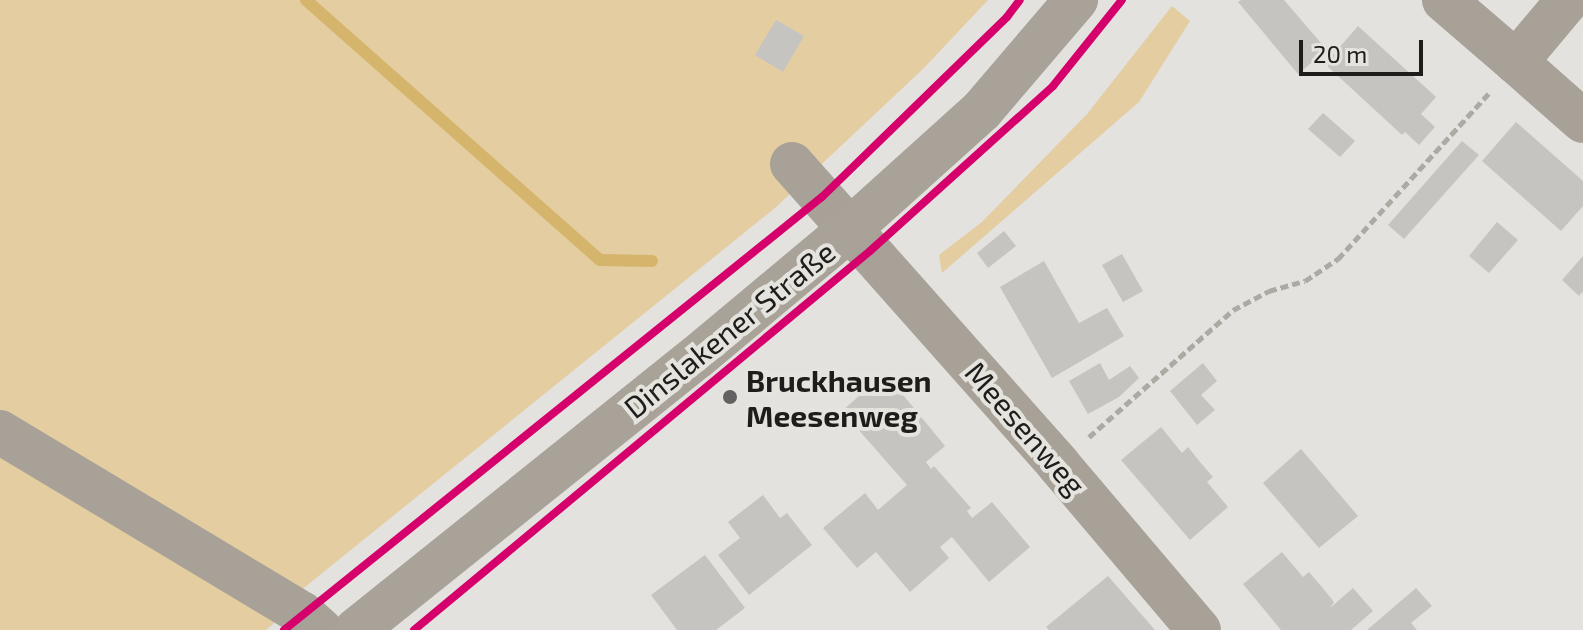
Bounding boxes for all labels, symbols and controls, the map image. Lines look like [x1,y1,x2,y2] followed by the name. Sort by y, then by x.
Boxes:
[1303,24,1427,74] scale bar
[1313,39,1367,68] text: 20 m
[616,233,842,425] street label: Dinslakener Straße
[958,354,1094,502] street label: Meesenweg
[746,362,932,432] place label: Bruckhausen Meesenweg
[721,388,739,406] marker: Bruckhausen Meesenweg

